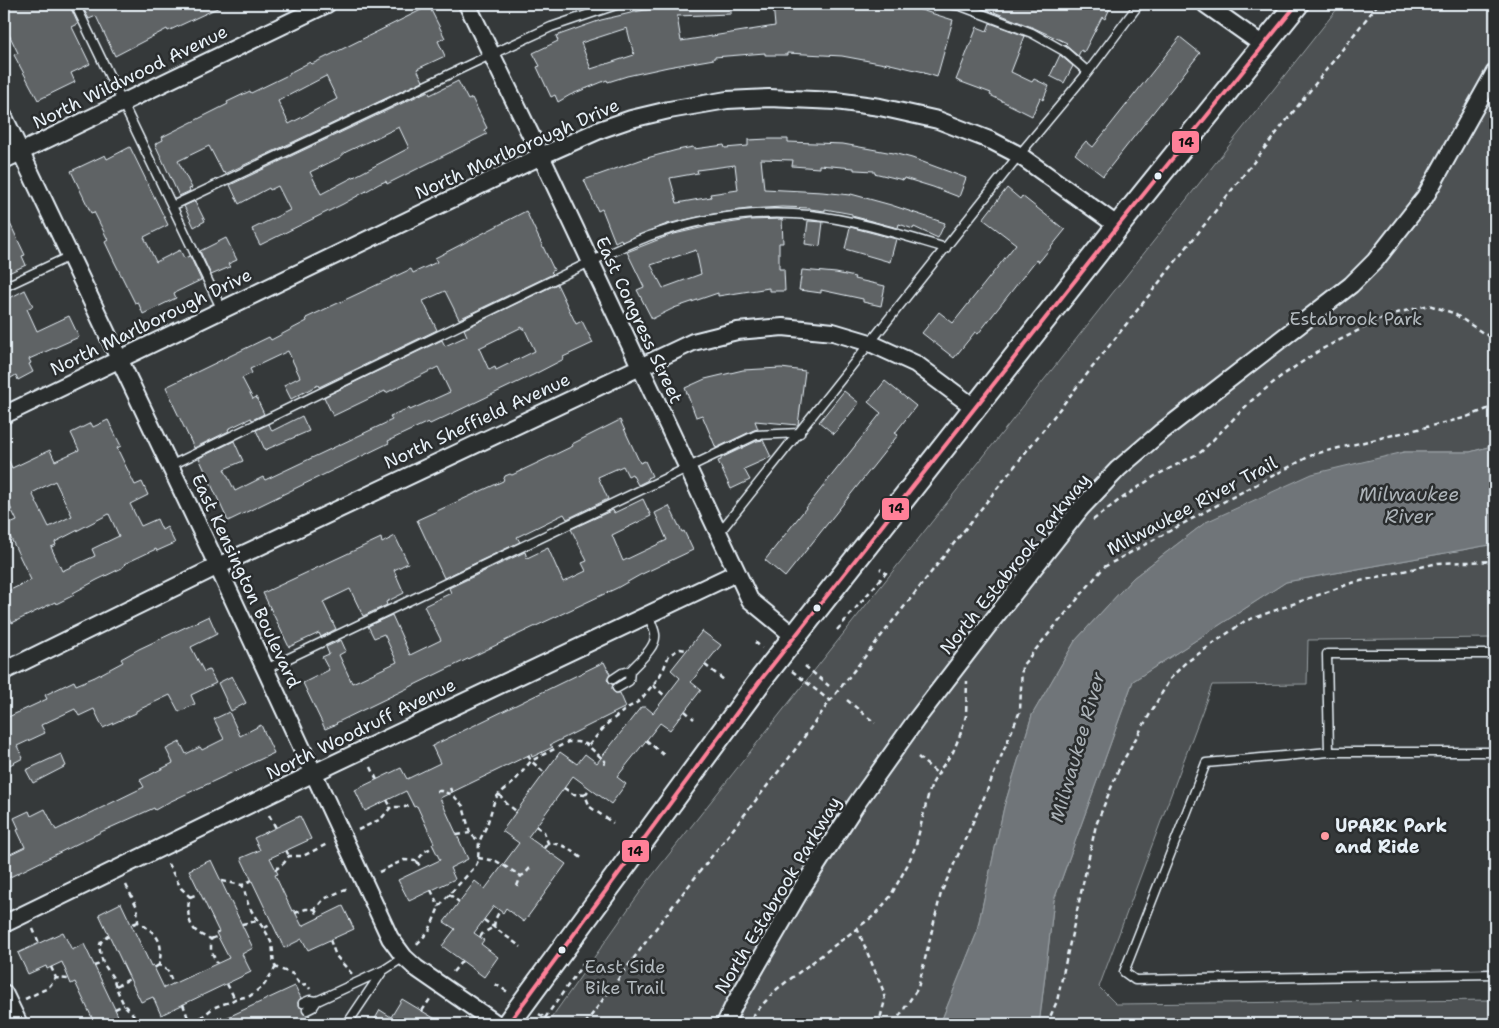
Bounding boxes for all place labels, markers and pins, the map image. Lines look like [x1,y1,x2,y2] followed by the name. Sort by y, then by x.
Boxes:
[1153,171,1163,181] unlabelled marker
[812,603,822,613] unlabelled marker
[1335,814,1447,859] place label: UPARK Park and Ride
[1319,830,1331,842] marker: UPARK Park and Ride
[557,945,567,955] unlabelled marker

